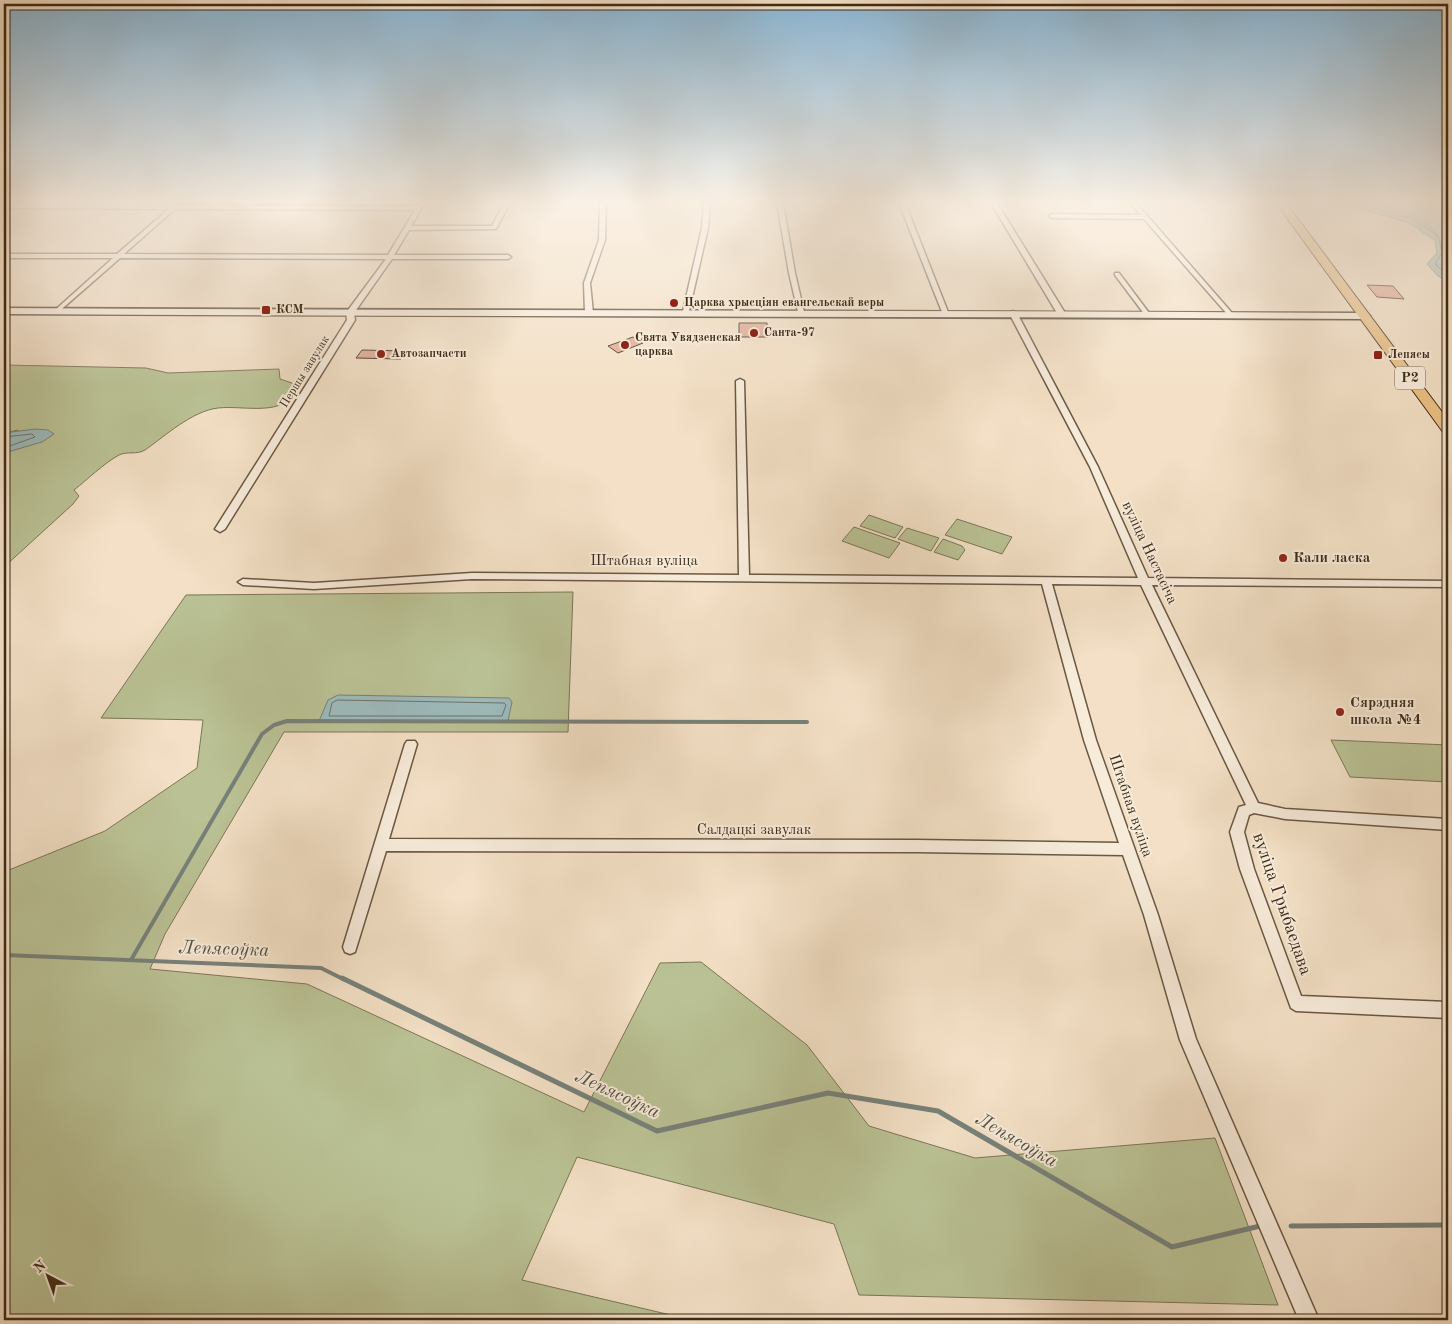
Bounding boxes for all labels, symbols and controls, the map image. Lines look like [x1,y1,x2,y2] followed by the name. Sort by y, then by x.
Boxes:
[668,297,680,309] marker: Царква хрысціян евангельскай веры
[684,297,884,309] place label: Царква хрысціян евангельскай веры
[260,304,272,316] marker: КСМ
[276,304,304,316] place label: КСМ
[748,327,760,339] marker: Санта-97
[764,327,815,339] place label: Санта-97
[635,332,741,358] place label: Свята Увядзенская царква
[278,334,332,410] street label: Першы завулак
[619,339,631,351] marker: Свята Увядзенская царква
[375,348,387,360] marker: Автозапчасти
[391,348,467,360] place label: Автозапчасти
[1372,349,1384,361] marker: Лепясы
[1388,349,1430,361] place label: Лепясы
[1395,366,1425,389] road number: Р2
[1119,499,1180,607] street label: вуліца Настасіча
[1293,551,1371,566] place label: Кали ласка
[1277,552,1289,564] marker: Кали ласка
[590,554,698,569] street label: Штабная вуліца
[1350,696,1421,728] place label: Сярэдняя школа №4
[1334,706,1346,718] marker: Сярэдняя школа №4
[1105,753,1155,860] street label: Штабная вуліца
[697,823,812,838] street label: Салдацкі завулак
[1249,831,1315,978] street label: вуліца Грыбаедава
[178,939,270,961] water label: Лепясоўка
[572,1067,662,1123] water label: Лепясоўка
[972,1110,1060,1172] water label: Лепясоўка
[22,1252,72,1302] north arrow
[31,1258,49,1276] text: N

